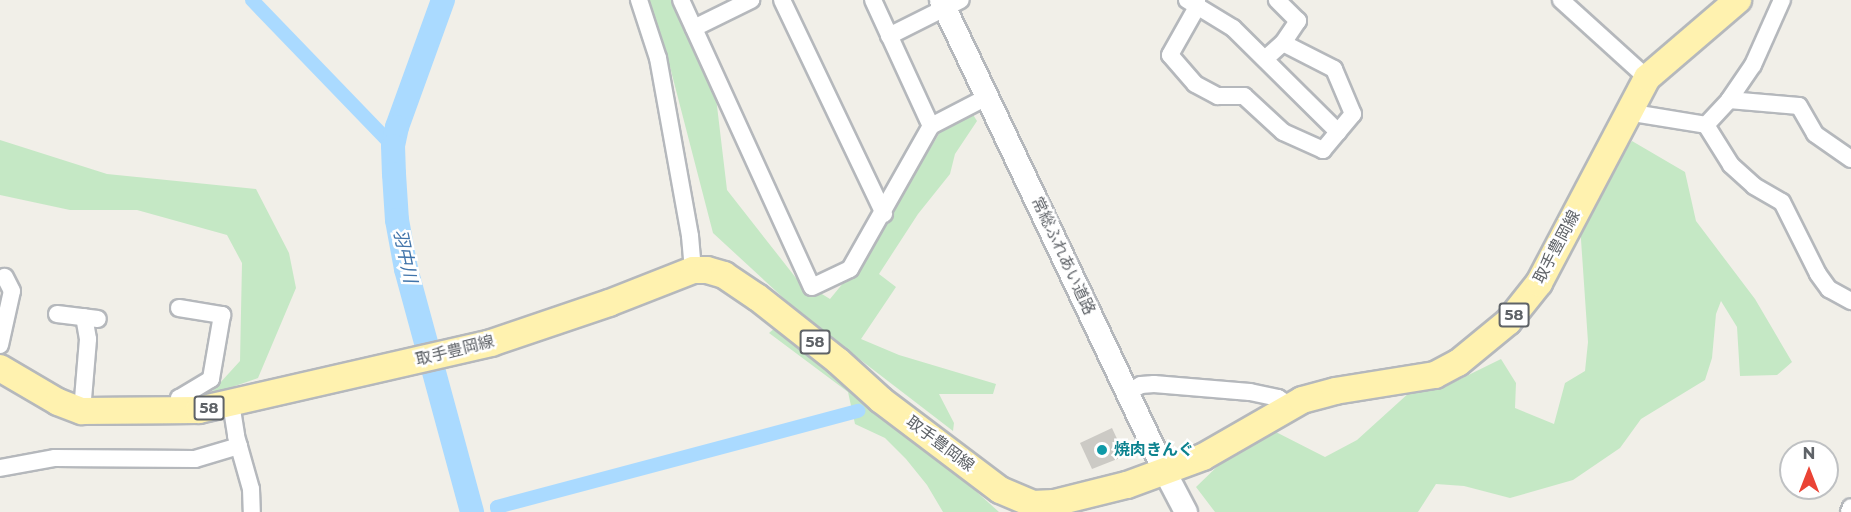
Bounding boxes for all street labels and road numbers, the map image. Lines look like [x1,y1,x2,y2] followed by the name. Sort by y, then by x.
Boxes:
[1027,194,1099,318] street label: 常総ふれあい道路
[1530,207,1584,287] street label: 取手豊岡線
[1498,303,1530,327] road number: 58
[798,330,832,354] road number: 58
[414,332,496,370] street label: 取手豊岡線
[192,396,226,420] road number: 58
[902,412,978,476] street label: 取手豊岡線

